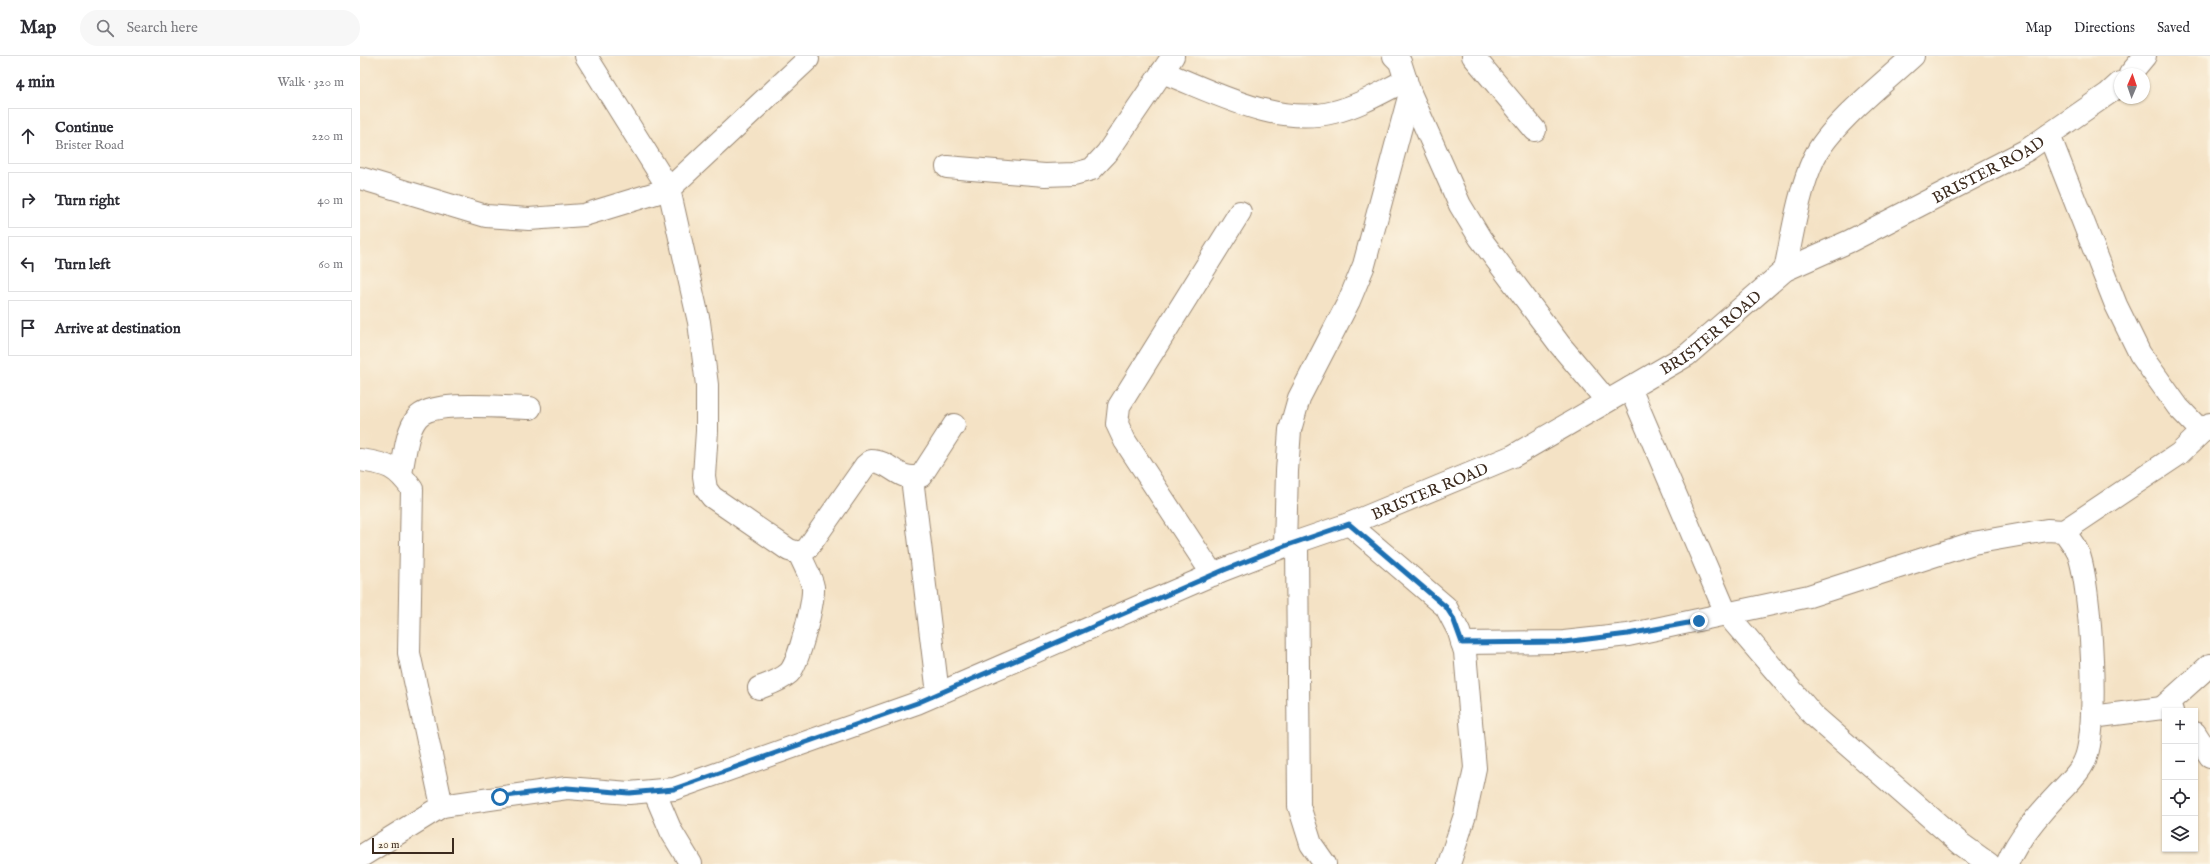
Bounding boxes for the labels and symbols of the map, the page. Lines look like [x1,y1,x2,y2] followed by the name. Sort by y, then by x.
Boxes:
[2114,68,2150,104] north arrow
[1929,133,2049,209] street label: BRISTER ROAD
[1657,287,1766,380] street label: BRISTER ROAD
[1369,459,1492,526] street label: BRISTER ROAD
[1690,612,1708,630] route end
[491,788,509,806] route start
[372,836,454,855] scale bar

